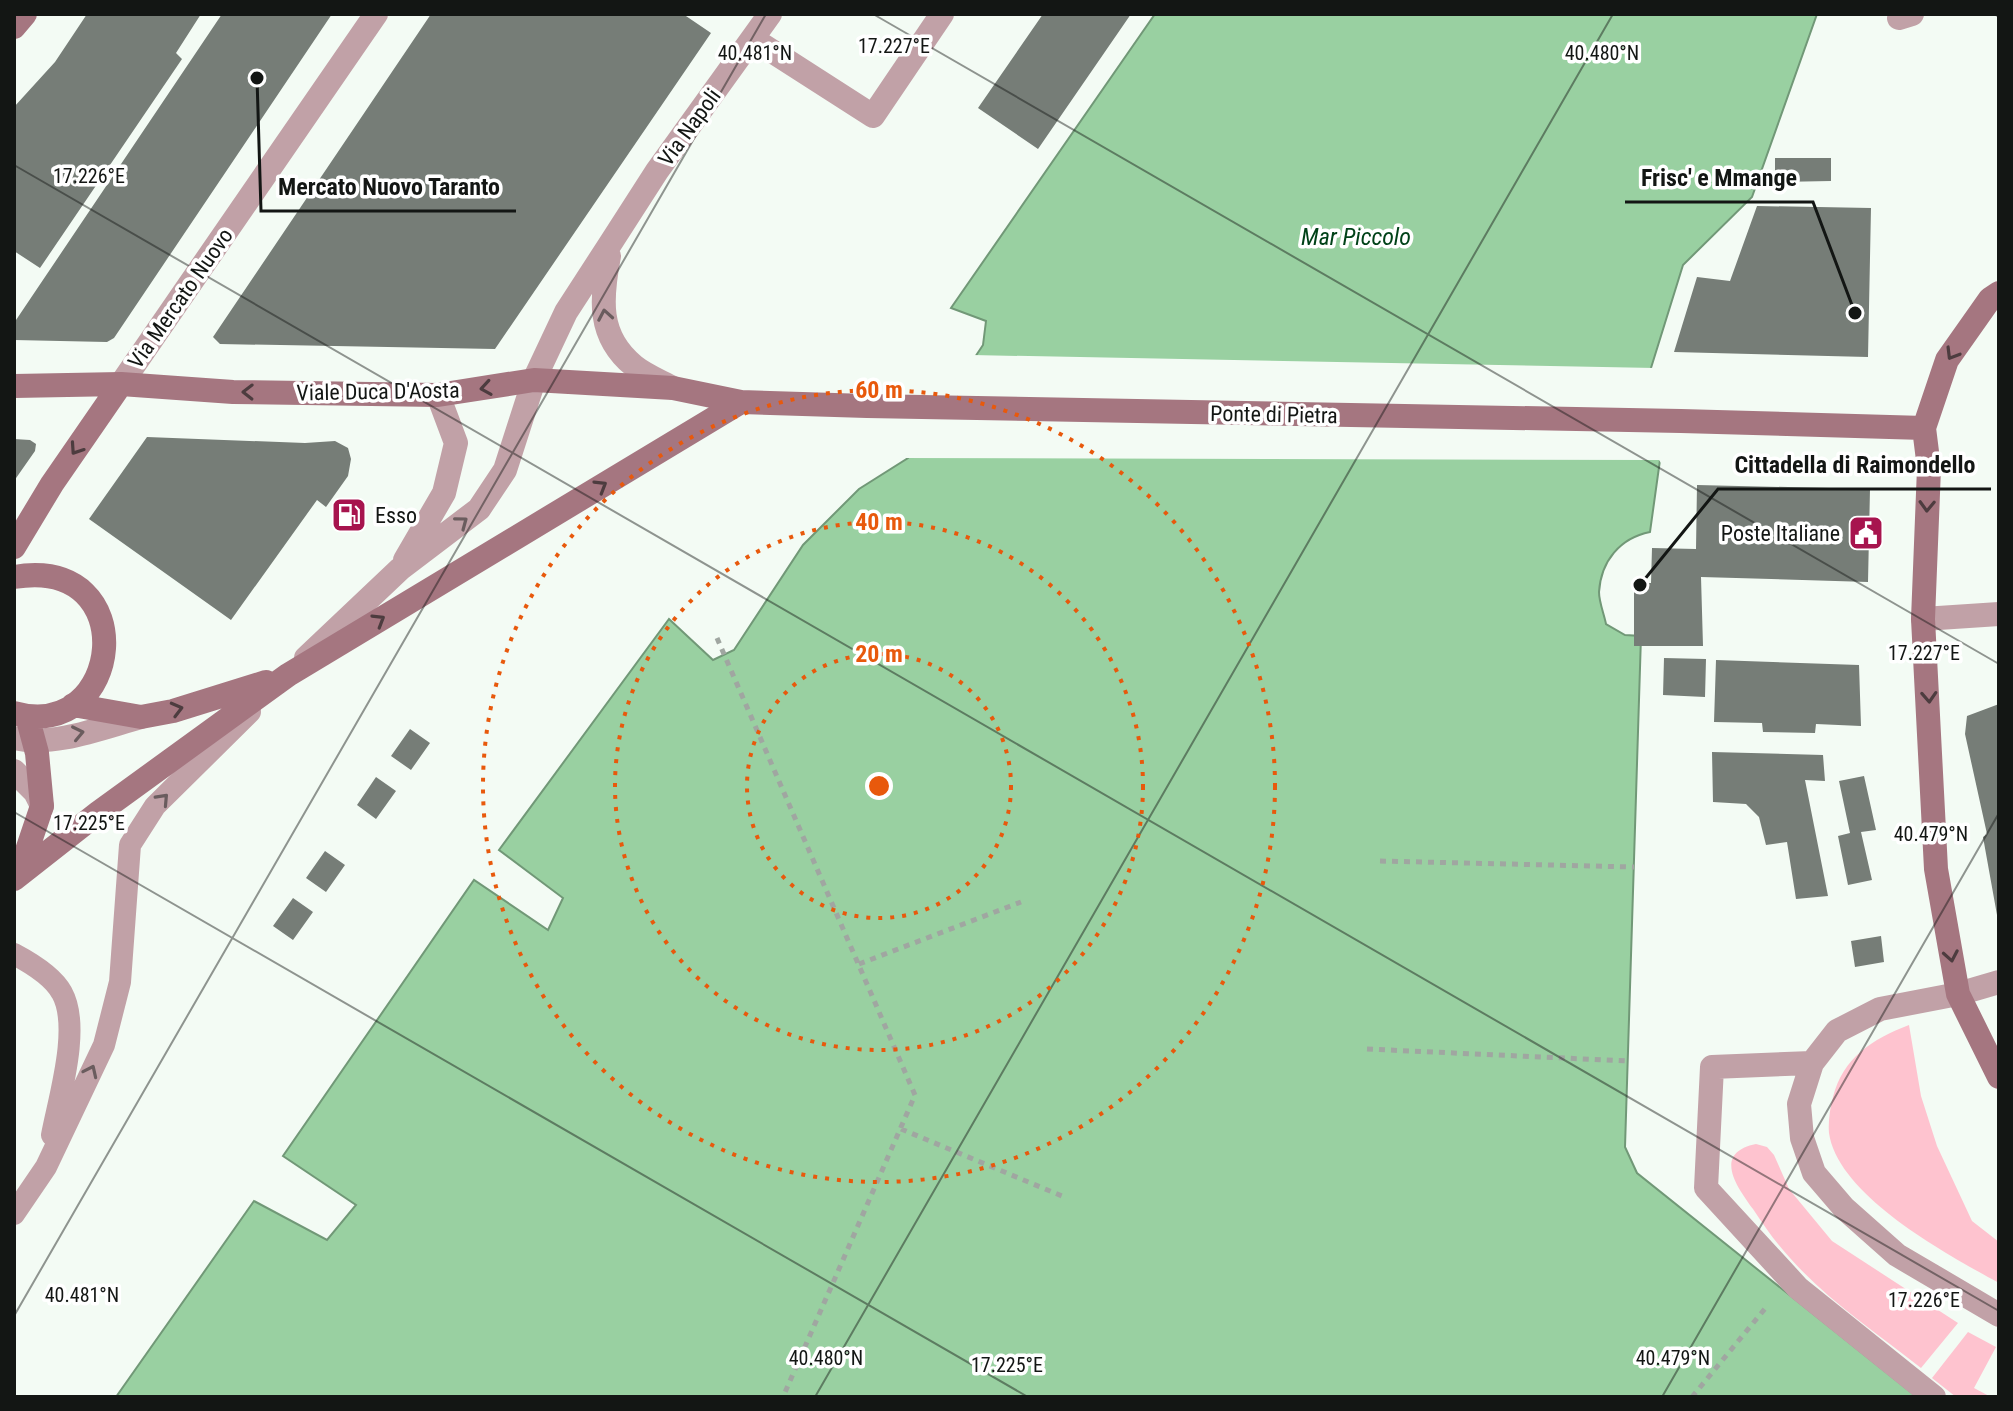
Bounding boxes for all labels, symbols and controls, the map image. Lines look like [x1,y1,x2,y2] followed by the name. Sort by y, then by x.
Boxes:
[858,34,930,58] text: 17.227°E
[718,41,792,65] text: 40.481°N
[1565,41,1639,65] text: 40.480°N
[653,84,726,171] street label: Via Napoli
[1625,154,1813,202] callout: Frisc' e Mmange
[261,163,516,211] callout: Mercato Nuovo Taranto
[53,164,125,188] text: 17.226°E
[1641,164,1797,192] text: Frisc' e Mmange
[278,173,500,201] text: Mercato Nuovo Taranto
[1301,223,1411,251] water label: Mar Piccolo
[123,224,238,373] street label: Via Mercato Nuovo
[598,308,615,322] one-way arrow
[1947,346,1962,360] one-way arrow
[855,376,903,404] text: 60 m
[296,378,460,405] street label: Viale Duca D'Aosta
[479,379,493,396] one-way arrow
[241,383,254,401] one-way arrow
[1210,401,1338,428] street label: Ponte di Pietra
[71,440,86,454] one-way arrow
[1718,441,1991,489] callout: Cittadella di Raimondello
[1734,451,1976,479] text: Cittadella di Raimondello
[592,480,607,496] one-way arrow
[330,496,368,534] fuel station icon: Esso
[1919,500,1936,513] one-way arrow
[375,503,417,528] place label: Esso
[855,508,903,536] text: 40 m
[1847,514,1885,552] public building icon: Poste Italiane
[453,517,468,531] one-way arrow
[1721,521,1840,546] place label: Poste Italiane
[370,614,385,630] one-way arrow
[855,640,903,668] text: 20 m
[1888,641,1960,665] text: 17.227°E
[1920,691,1937,704] one-way arrow
[170,702,184,718] one-way arrow
[70,725,84,742] one-way arrow
[865,772,893,800] centre of rings
[153,794,168,808] one-way arrow
[53,811,125,835] text: 17.225°E
[1894,822,1968,846] text: 40.479°N
[1942,949,1959,962] one-way arrow
[81,1065,97,1080] one-way arrow
[45,1283,119,1307] text: 40.481°N
[1888,1288,1960,1312] text: 17.226°E
[789,1346,863,1370] text: 40.480°N
[1636,1346,1710,1370] text: 40.479°N
[971,1353,1043,1377] text: 17.225°E

